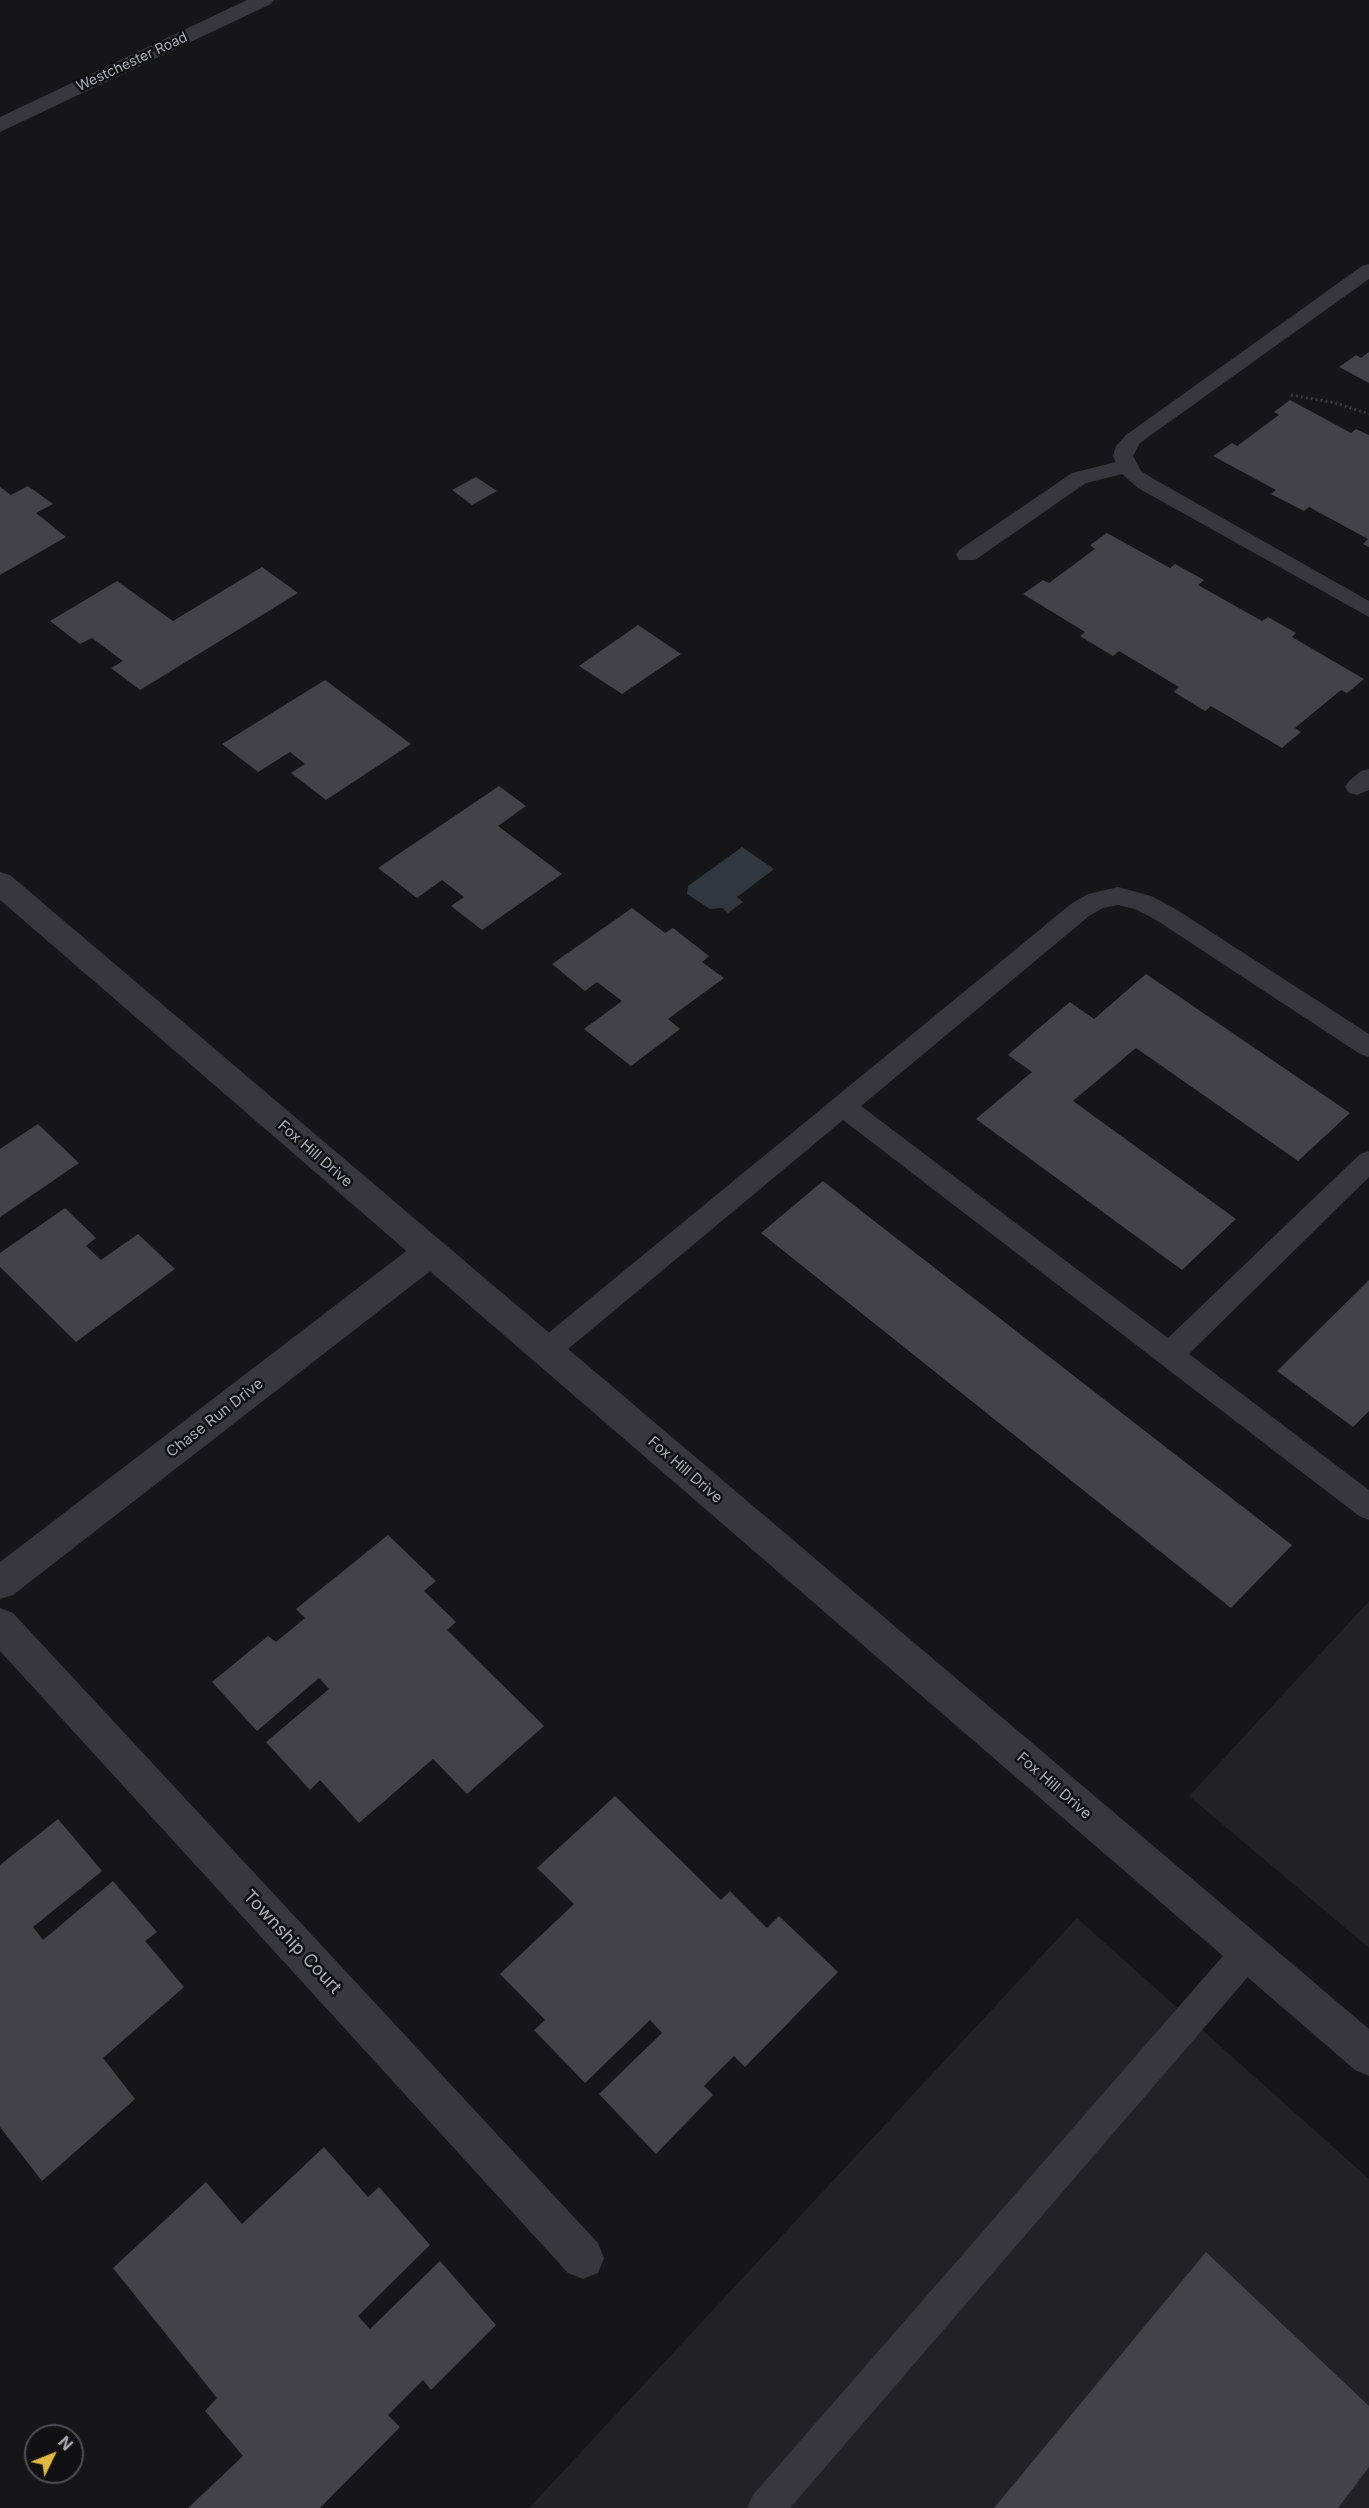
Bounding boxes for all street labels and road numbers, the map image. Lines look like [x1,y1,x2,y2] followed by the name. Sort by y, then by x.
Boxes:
[74,29,190,95] street label: Westchester Road
[274,1117,356,1191] street label: Fox Hill Drive
[163,1375,267,1461] street label: Chase Run Drive
[644,1433,726,1507] street label: Fox Hill Drive
[1013,1749,1095,1823] street label: Fox Hill Drive
[238,1886,346,1998] street label: Township Court

